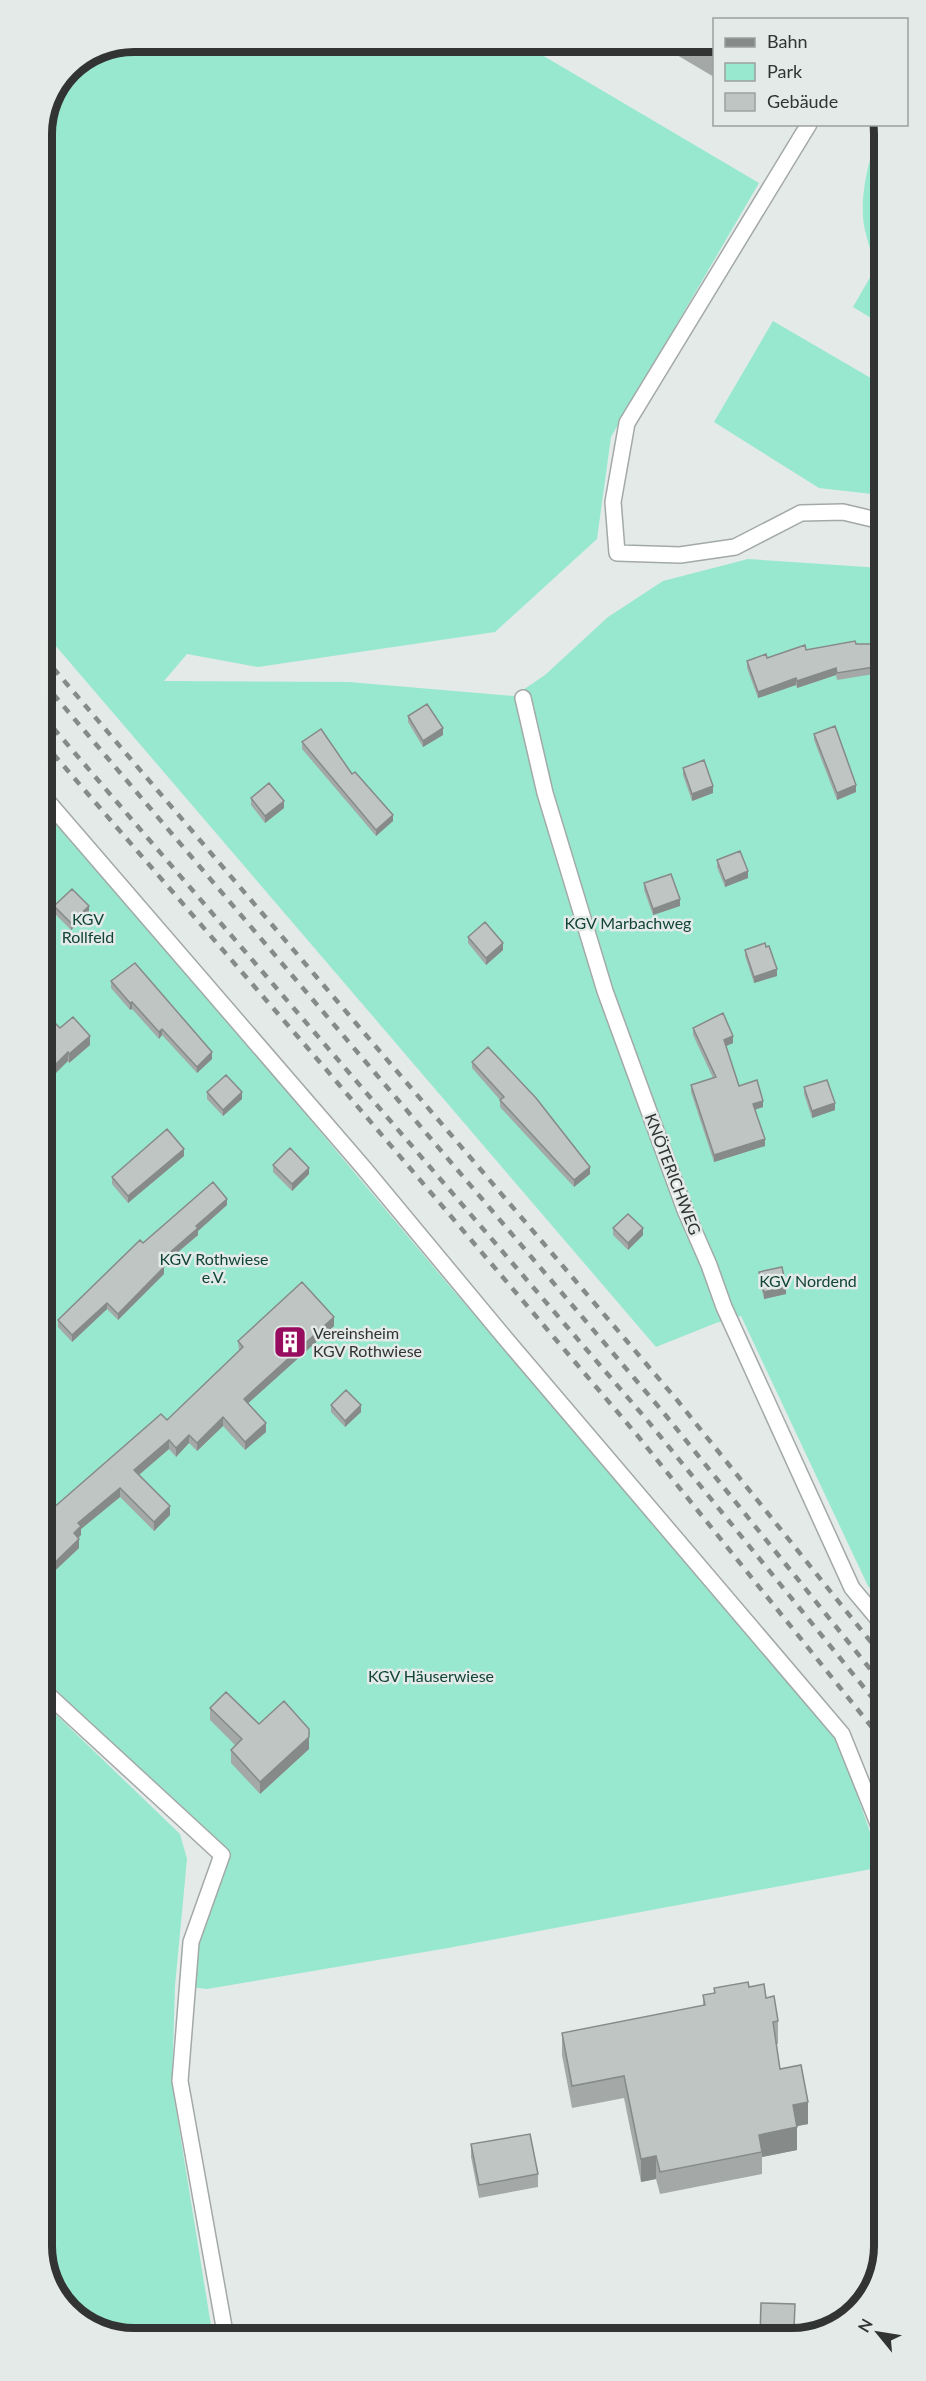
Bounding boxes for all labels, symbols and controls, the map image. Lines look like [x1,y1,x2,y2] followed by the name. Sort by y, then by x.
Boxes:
[713,18,908,126] legend
[767,30,808,52] text: Bahn
[767,60,803,82] text: Park
[767,90,838,112] text: Gebäude
[62,909,114,946] park label: KGV Rollfeld
[565,913,691,932] park label: KGV Marbachweg
[642,1110,705,1237] street label: KNÖTERICHWEG
[159,1249,269,1286] park label: KGV Rothwiese e.V.
[759,1271,857,1290] park label: KGV Nordend
[313,1323,422,1360] place label: Vereinsheim KGV Rothwiese
[272,1324,308,1360] building icon: Vereinsheim KGV Rothwiese
[368,1666,494,1685] park label: KGV Häuserwiese
[848,2303,908,2363] north arrow
[853,2315,876,2335] text: N

